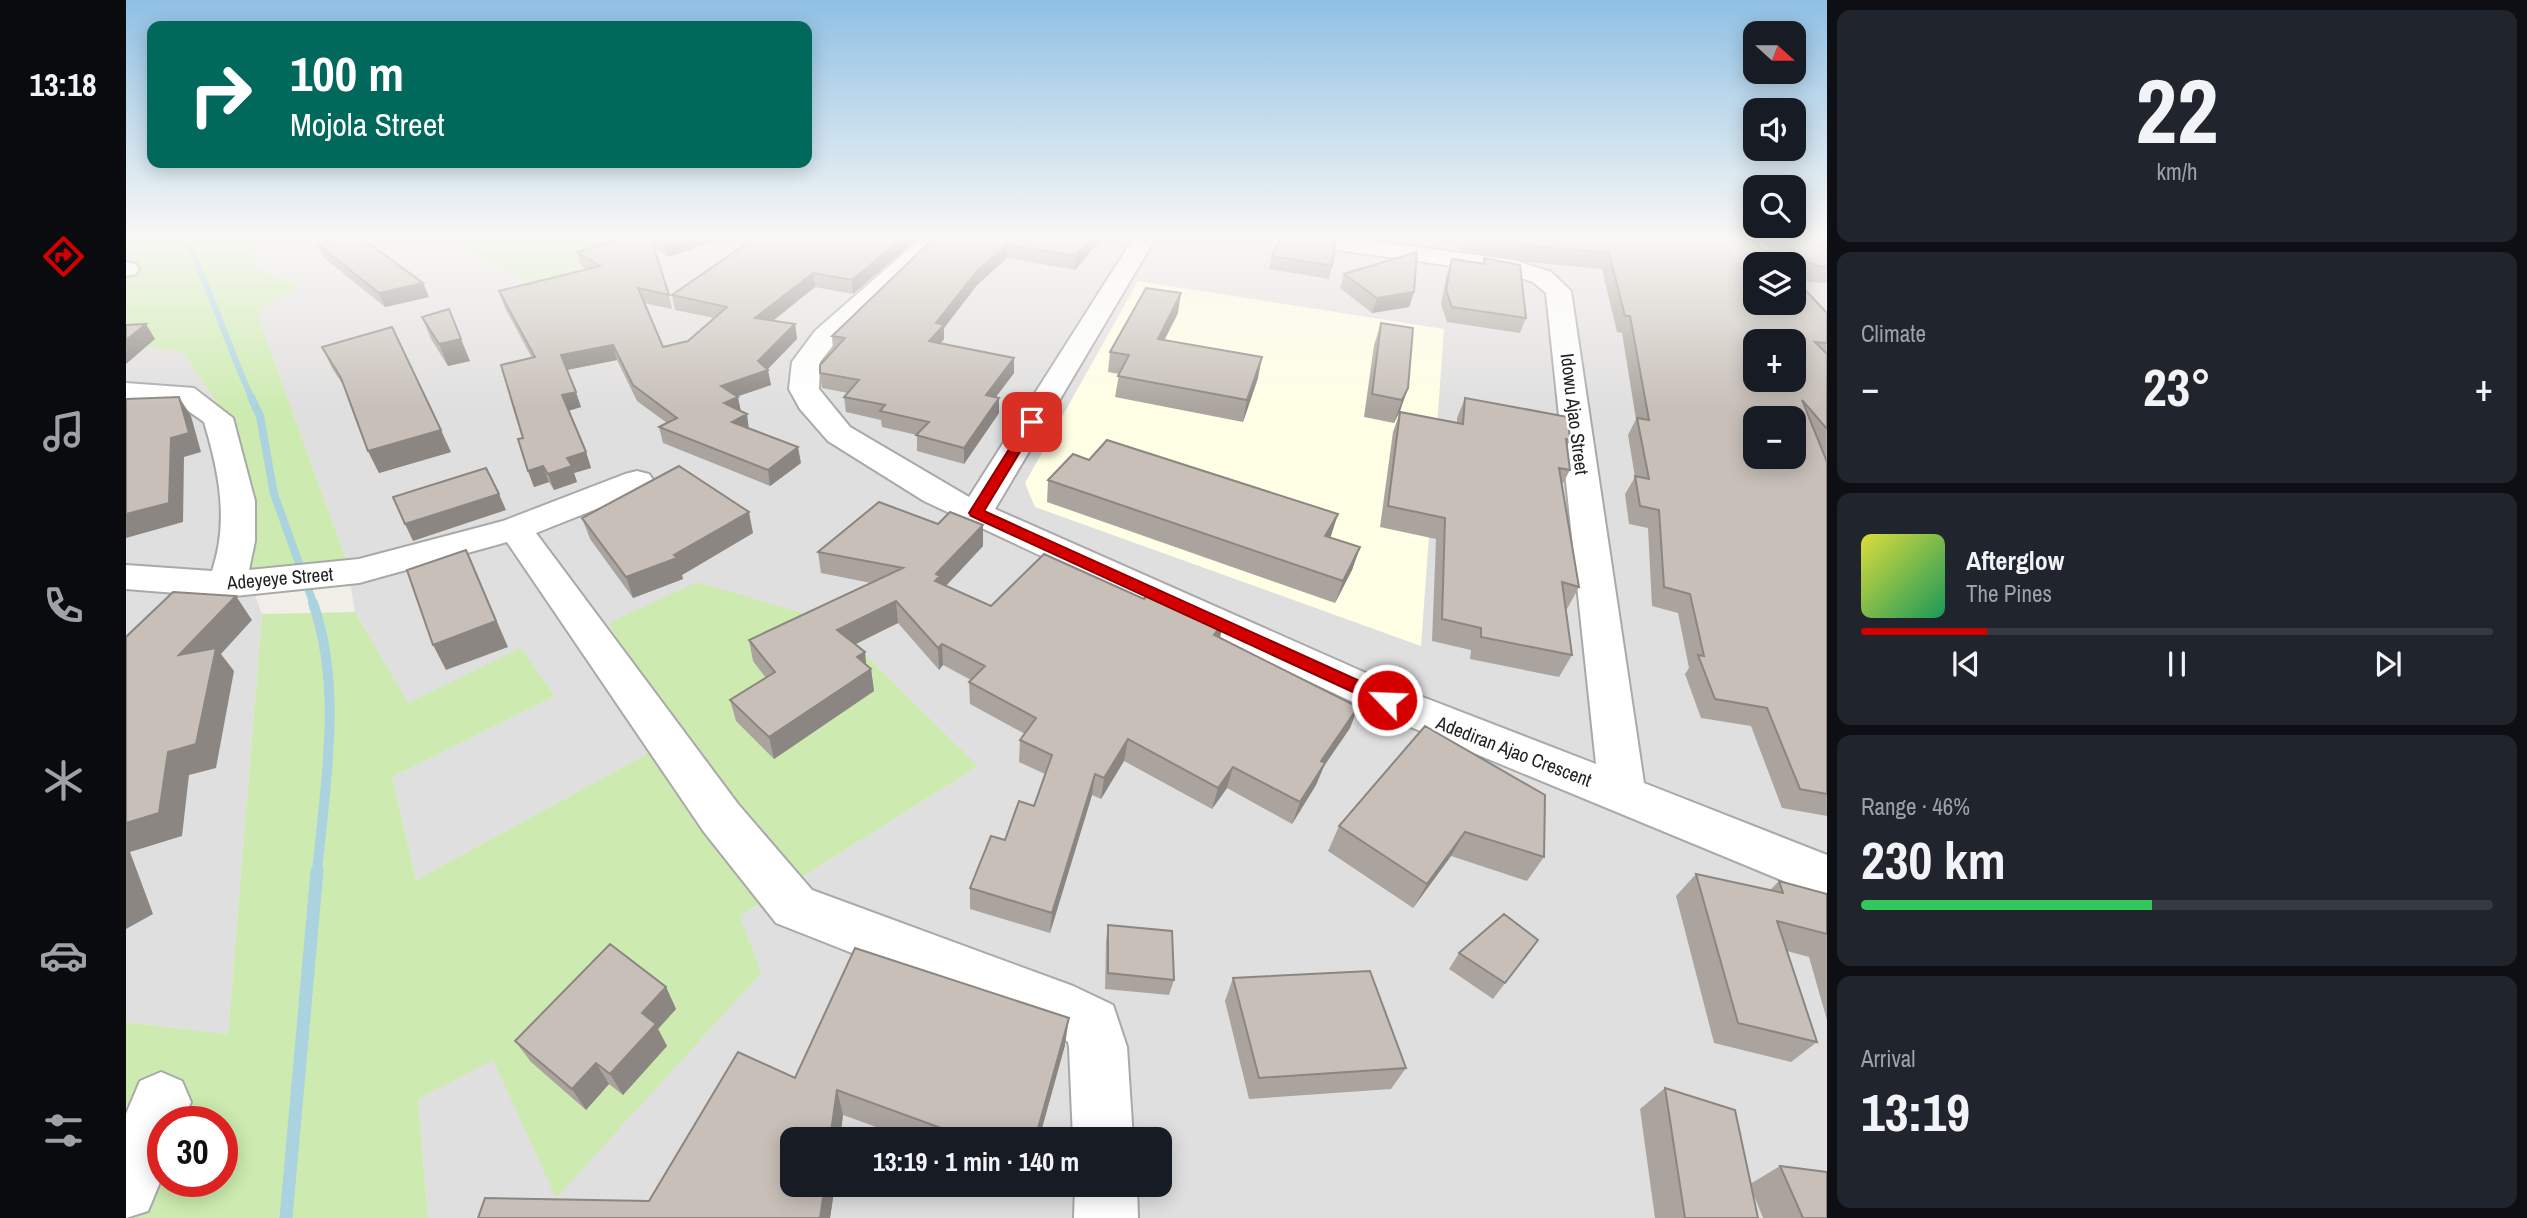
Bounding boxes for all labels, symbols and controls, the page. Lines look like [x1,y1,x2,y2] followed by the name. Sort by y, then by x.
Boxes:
[1743,21,1806,84] north arrow
[1743,21,1806,469] map controls
[290,40,404,106] text: 100 m
[175,49,266,140] icon: right
[2136,49,2219,171] text: 22
[29,63,97,106] text: 13:18
[1743,98,1806,161] button: sound
[290,103,445,146] text: Mojola Street
[2157,156,2197,187] text: km/h
[1743,175,1806,238] button: search
[39,232,88,281] icon: directions
[1743,252,1806,315] button: layers
[1861,318,1926,349] text: Climate
[1743,329,1806,392] button: +
[1555,352,1595,477] street label: Idowu Ajao Street
[2143,352,2211,422] text: 23°
[1861,362,1879,413] text: −
[2475,362,2493,413] text: +
[1002,392,1062,452] pin
[1013,403,1051,441] icon: arrive
[1743,406,1806,469] button: −
[39,407,88,456] icon: music
[1966,543,2064,578] text: Afterglow
[225,560,335,596] street label: Adeyeye Street
[1966,578,2052,609] text: The Pines
[39,581,88,630] icon: phone
[1947,645,1985,683] icon: previous
[2158,645,2196,683] icon: pause
[2369,645,2407,683] icon: next
[1350,663,1424,737] position arrow
[1432,709,1596,793] street label: Adediran Ajao Crescent
[39,756,88,805] icon: climate
[1861,791,1970,822] text: Range · 46%
[1861,825,2006,895] text: 230 km
[39,931,88,980] icon: car
[1861,1043,1916,1074] text: Arrival
[1861,1077,1970,1147] text: 13:19
[39,1106,88,1155] icon: filters
[147,1106,238,1197] speed limit sign: 30
[873,1144,1079,1179] text: 13:19 · 1 min · 140 m

